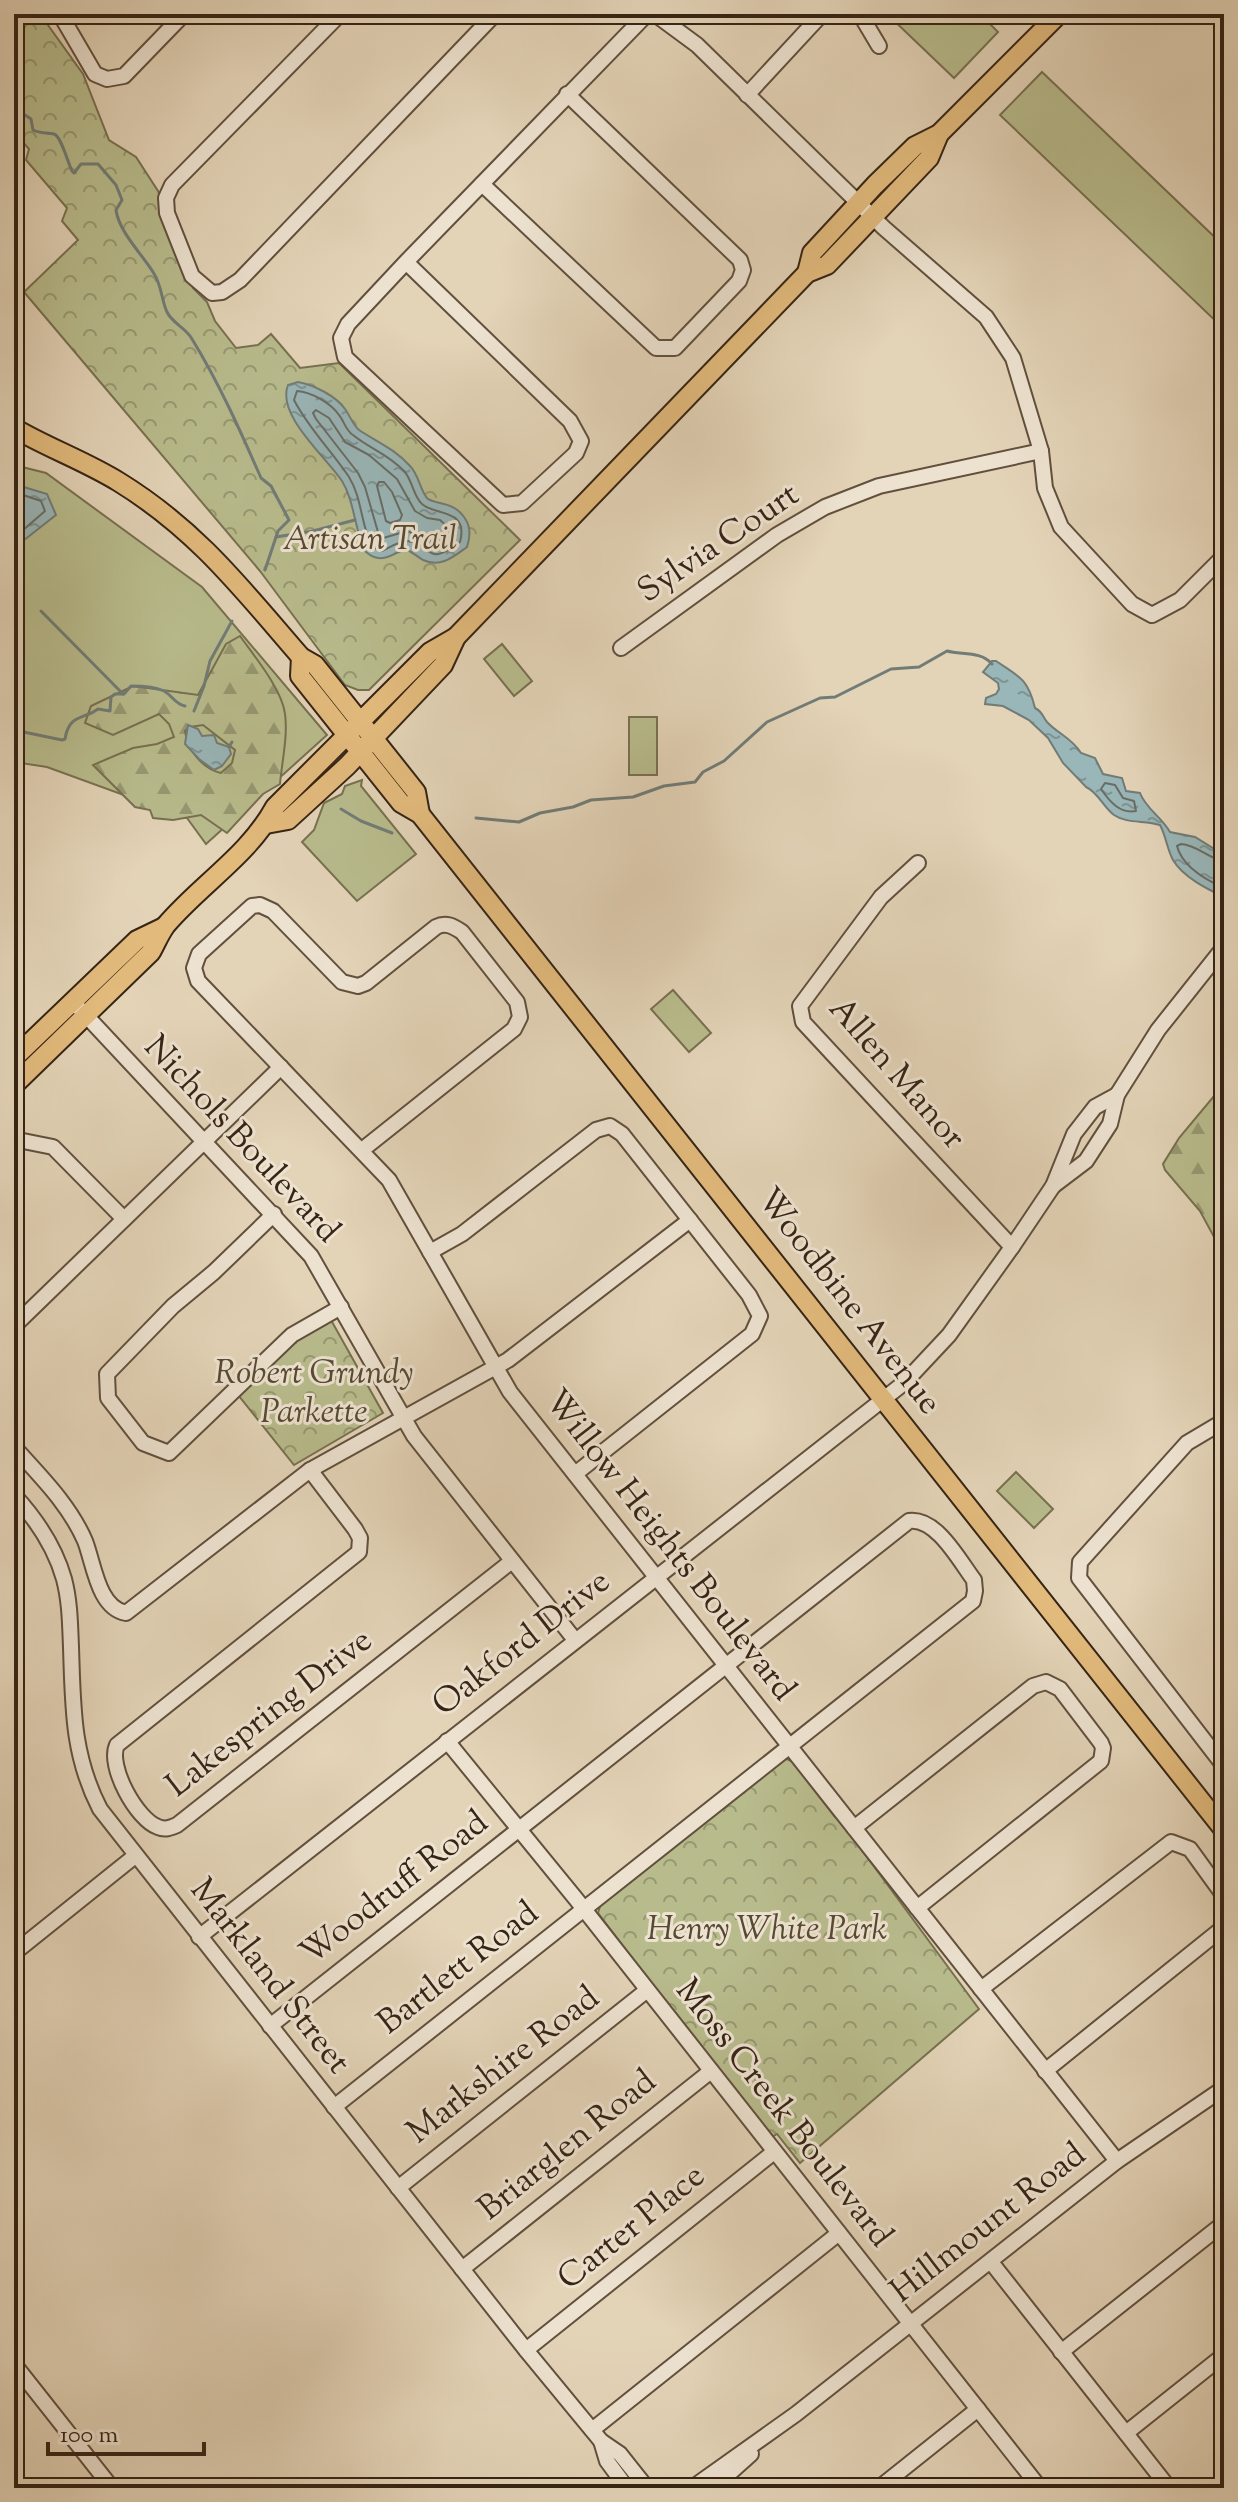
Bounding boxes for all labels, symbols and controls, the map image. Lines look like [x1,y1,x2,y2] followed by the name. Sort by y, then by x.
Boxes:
[628,472,810,616] street label: Sylvia Court
[283,516,457,565] park label: Artisan Trail
[816,987,976,1161] street label: Allen Manor
[131,1025,351,1255] street label: Nichols Boulevard
[744,1178,952,1426] street label: Woodbine Avenue
[215,1350,413,1438] park label: Robert Grundy Parkette
[531,1380,807,1712] street label: Willow Heights Boulevard
[423,1559,621,1729] street label: Oakford Drive
[156,1618,384,1810] street label: Lakespring Drive
[290,1800,500,1978] street label: Woodruff Road
[177,1869,361,2086] street label: Markland Street
[368,1890,550,2048] street label: Bartlett Road
[647,1906,887,1955] park label: Henry White Park
[662,1969,904,2259] street label: Moss Creek Boulevard
[397,1975,611,2157] street label: Markshire Road
[468,2059,668,2233] street label: Briarglen Road
[881,2132,1097,2316] street label: Hillmount Road
[548,2153,716,2303] street label: Carter Place
[48,2406,204,2456] scale bar
[60,2419,118,2453] text: 100 m

